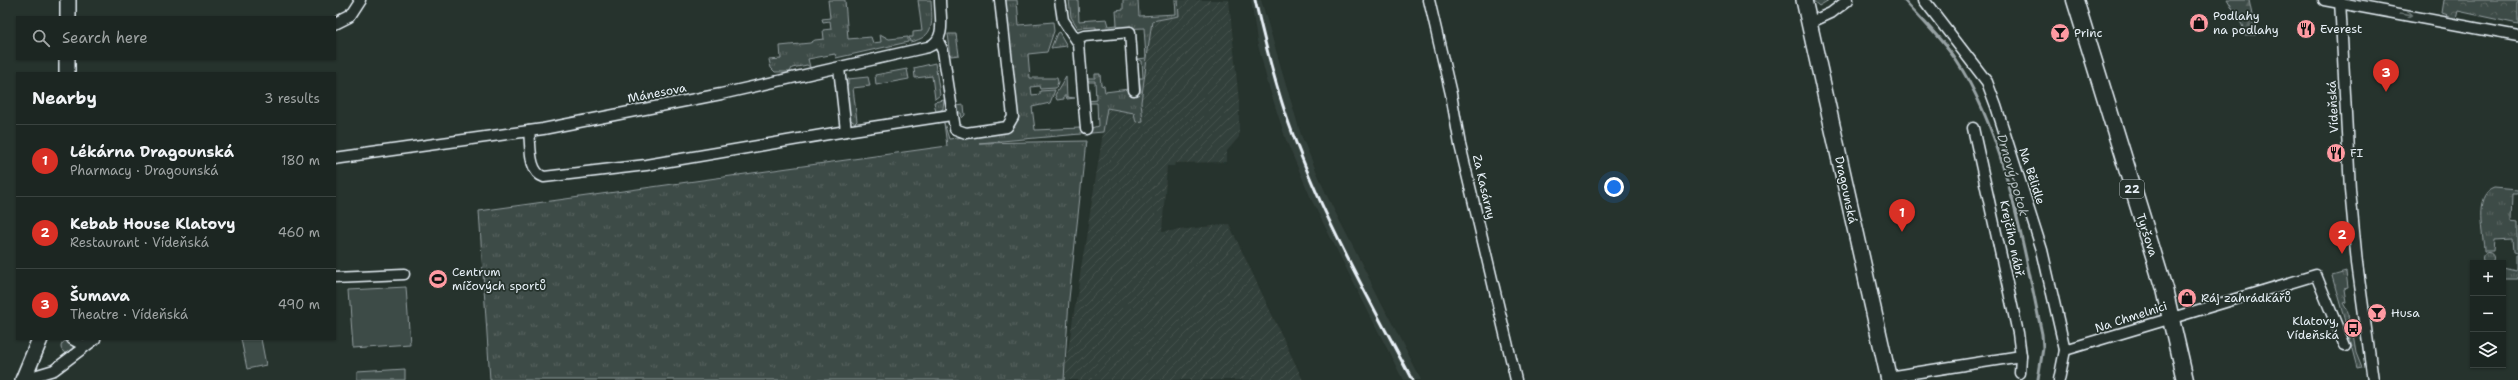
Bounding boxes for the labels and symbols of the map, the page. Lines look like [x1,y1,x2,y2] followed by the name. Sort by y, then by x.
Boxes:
[2213,8,2279,38] place label: Podlahy na podlahy
[2399,10,2412,18] one-way arrow
[2188,12,2210,34] shop icon: Podlahy na podlahy
[2295,18,2317,40] restaurant icon: Everest
[2320,21,2362,37] place label: Everest
[2049,22,2071,44] bar icon: Princ
[2074,25,2103,41] place label: Princ
[2373,59,2399,92] pin: 3
[626,79,688,107] street label: Mánesova
[2324,80,2342,134] street label: Vídeňská
[1993,132,2033,219] water label: Drnový potok
[2325,142,2347,164] restaurant icon: FI
[2015,145,2049,207] street label: Na Bělidle
[2350,145,2364,161] place label: FI
[1469,153,1499,221] street label: Za Kasárny
[1831,155,1861,226] street label: Dragounská
[1604,177,1624,197] your location
[2120,180,2144,198] road number: 22
[1889,199,1915,232] pin: 1
[1996,199,2028,279] street label: Krejčího nábř.
[2132,211,2162,259] street label: Tyršova
[2329,221,2355,254] pin: 2
[452,264,546,294] place label: Centrum míčových sportů
[427,268,449,290] sports icon: Centrum míčových sportů
[2176,287,2198,309] shop icon: Ráj zahrádkářů
[2201,290,2291,306] place label: Ráj zahrádkářů
[2093,298,2169,336] street label: Na Chmelnici
[2366,302,2388,324] bar icon: Husa
[2391,305,2420,321] place label: Husa
[2287,313,2340,343] place label: Klatovy, Vídeňská
[2342,317,2364,339] bus stop icon: Klatovy, Vídeňská

